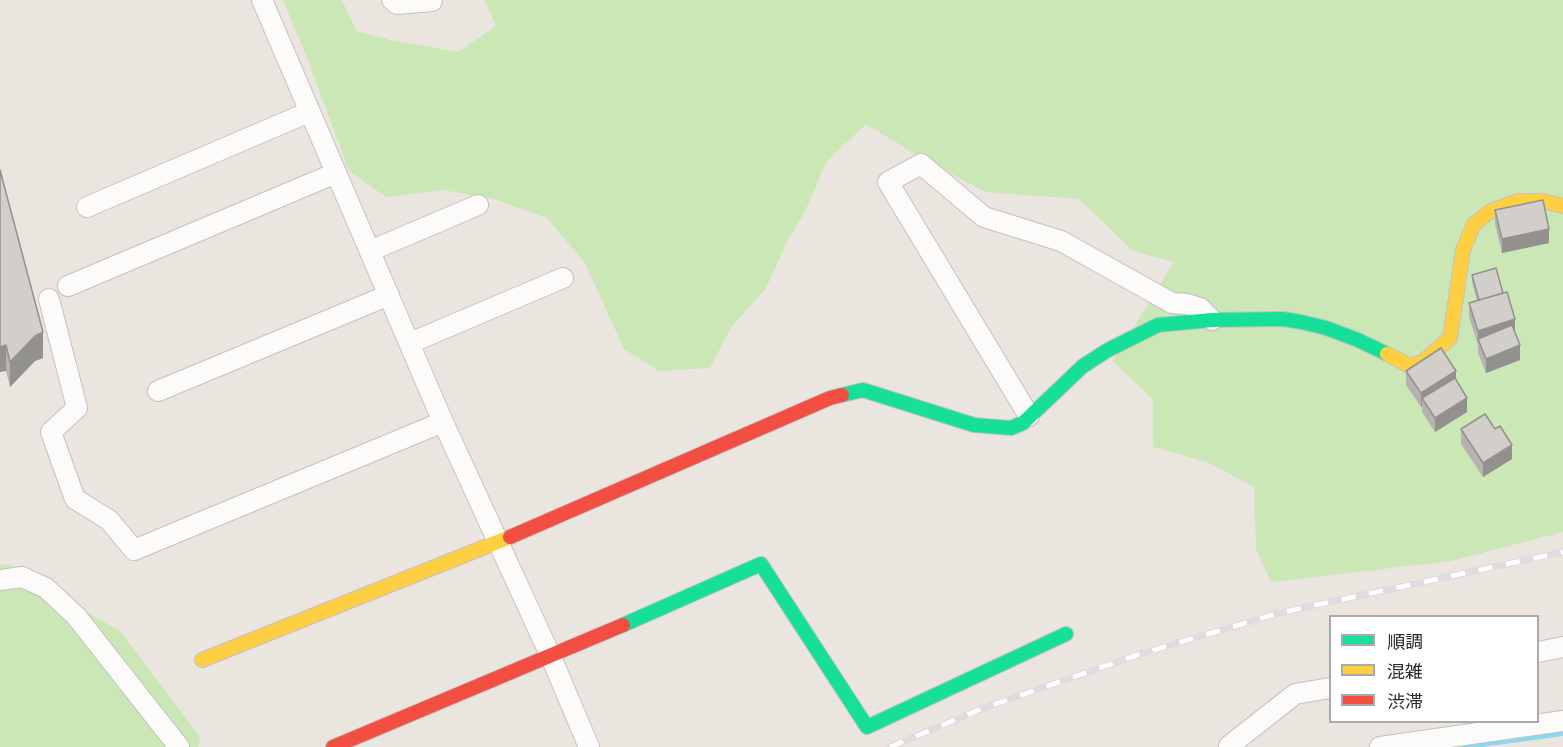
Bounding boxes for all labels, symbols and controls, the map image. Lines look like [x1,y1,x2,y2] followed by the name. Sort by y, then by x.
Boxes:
[1329,615,1539,723] legend
[1387,632,1423,652] text: 順調
[1387,662,1423,682] text: 混雑
[1387,692,1423,712] text: 渋滞

